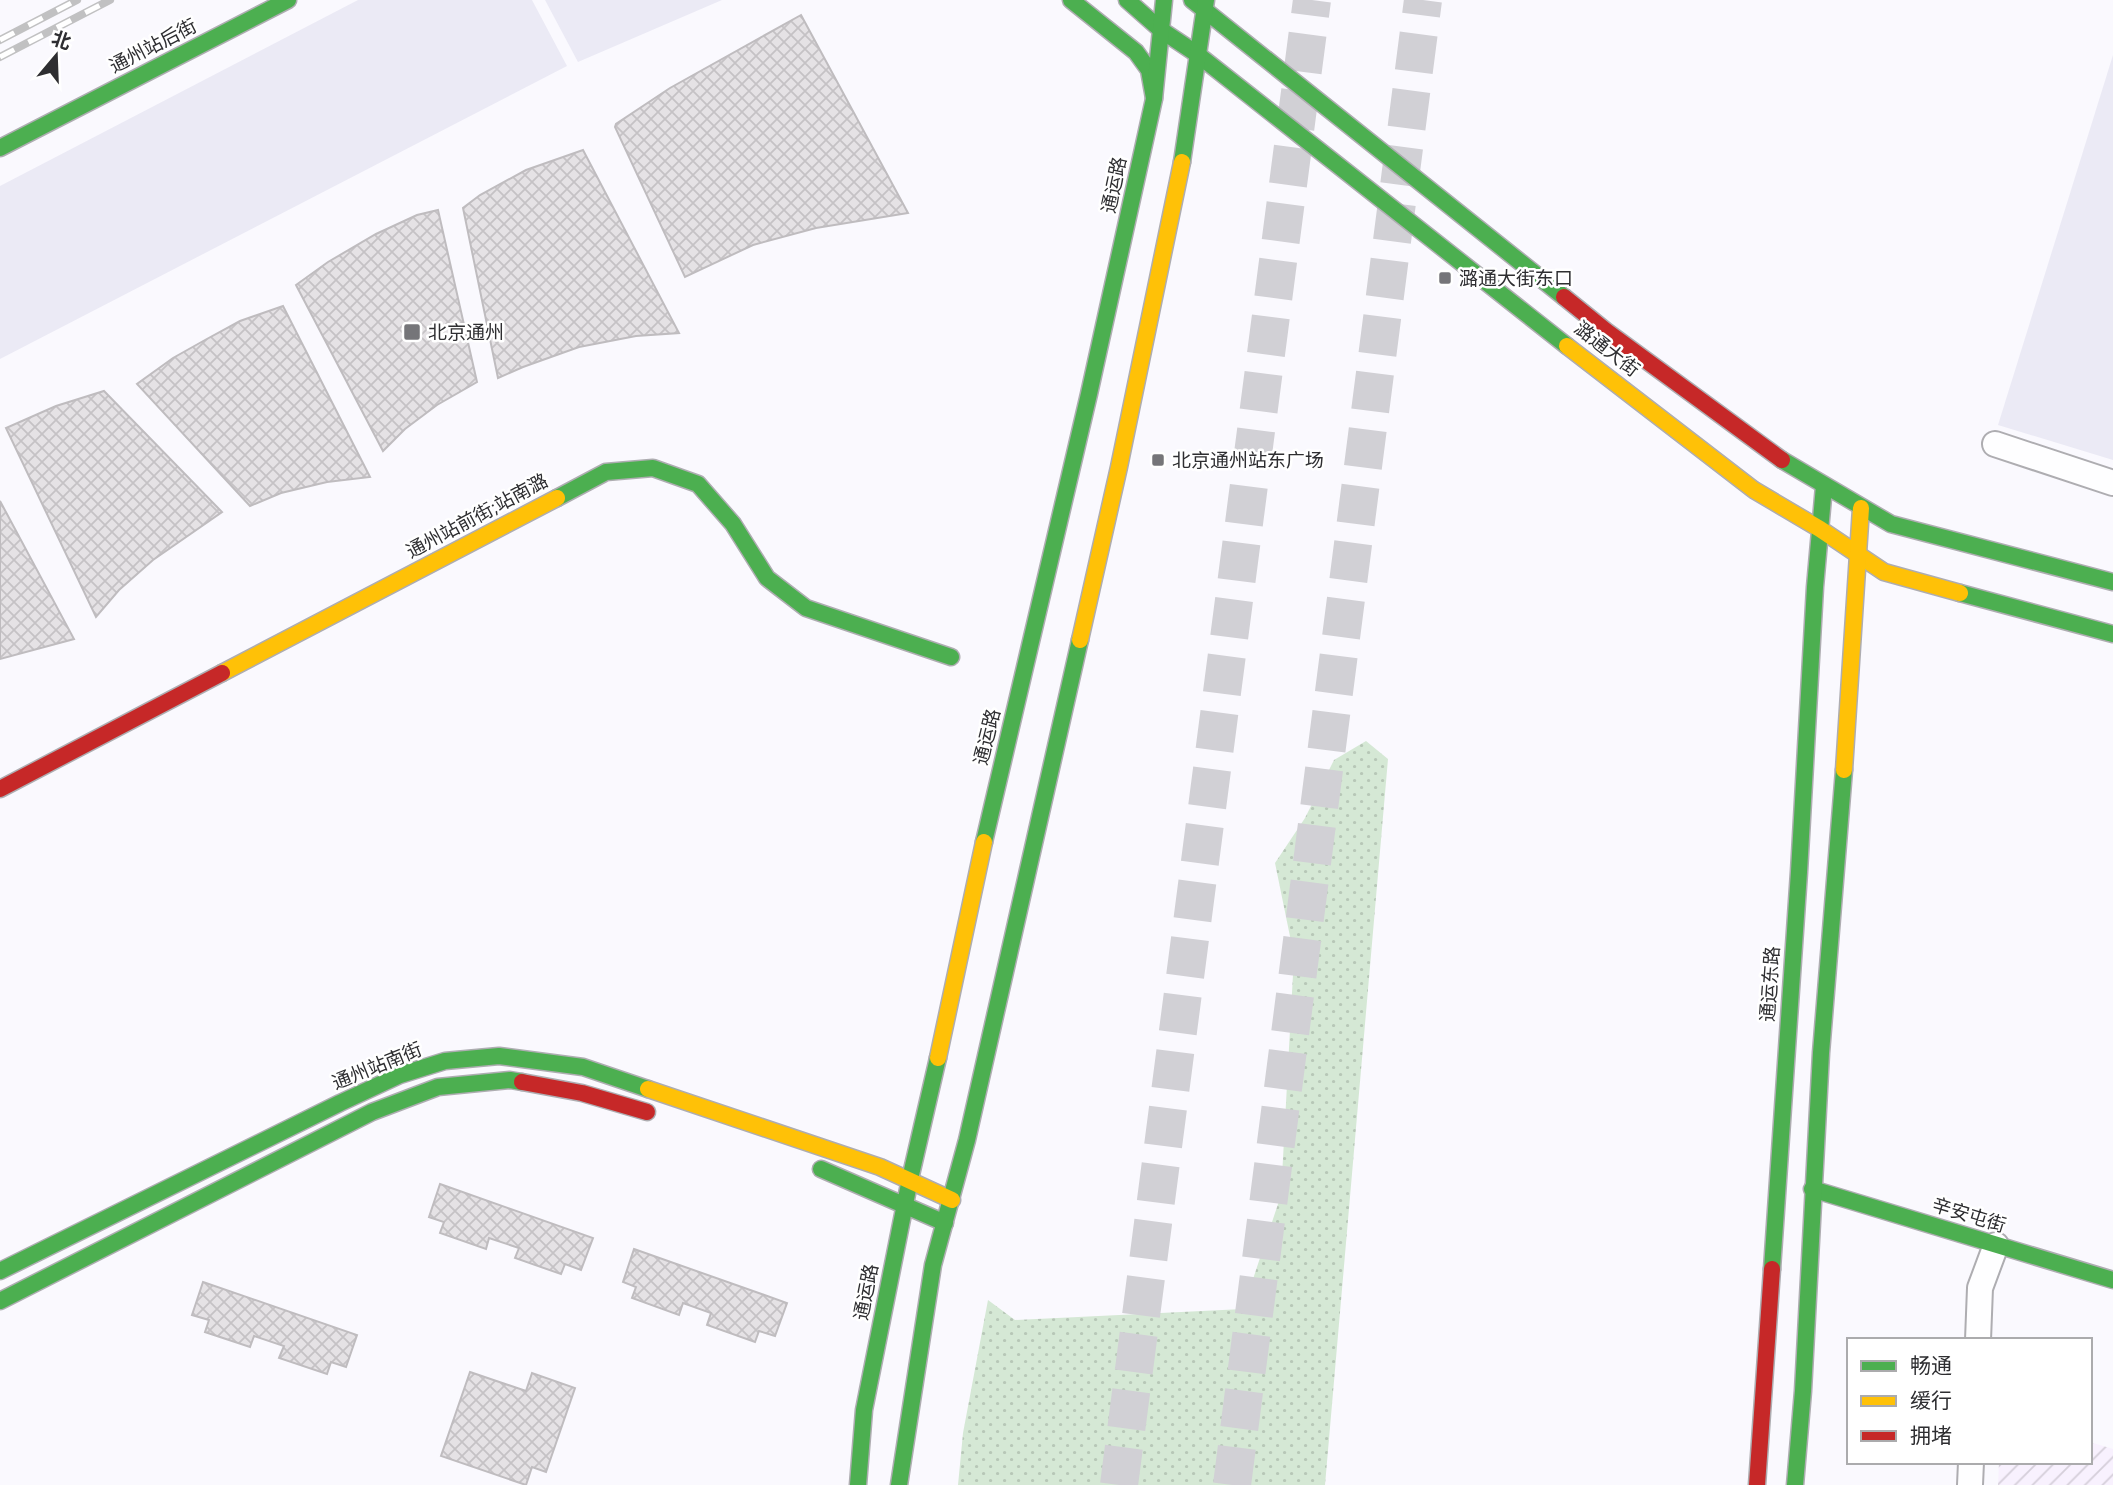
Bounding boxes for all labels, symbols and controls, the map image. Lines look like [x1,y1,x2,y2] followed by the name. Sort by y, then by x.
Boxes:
[105,14,201,78] street label: 通州站后街
[21,21,91,91] north arrow
[49,26,74,54] text: 北
[1097,155,1131,215] street label: 通运路
[1459,267,1573,290] place label: 潞通大街东口
[1437,270,1453,286] marker: 潞通大街东口
[1570,317,1644,381] street label: 潞通大街
[428,321,504,344] place label: 北京通州
[402,322,422,342] marker: 北京通州
[1172,449,1324,472] place label: 北京通州站东广场
[1150,452,1166,468] marker: 北京通州站东广场
[402,469,552,563] street label: 通州站前街;站南潞
[969,707,1005,767] street label: 通运路
[1756,945,1784,1023] street label: 通运东路
[329,1038,425,1094] street label: 通州站南街
[1929,1193,2009,1237] street label: 辛安屯街
[849,1262,883,1322] street label: 通运路
[1847,1338,2092,1464] legend
[1910,1353,1952,1378] text: 畅通
[1910,1388,1952,1413] text: 缓行
[1910,1423,1952,1448] text: 拥堵

